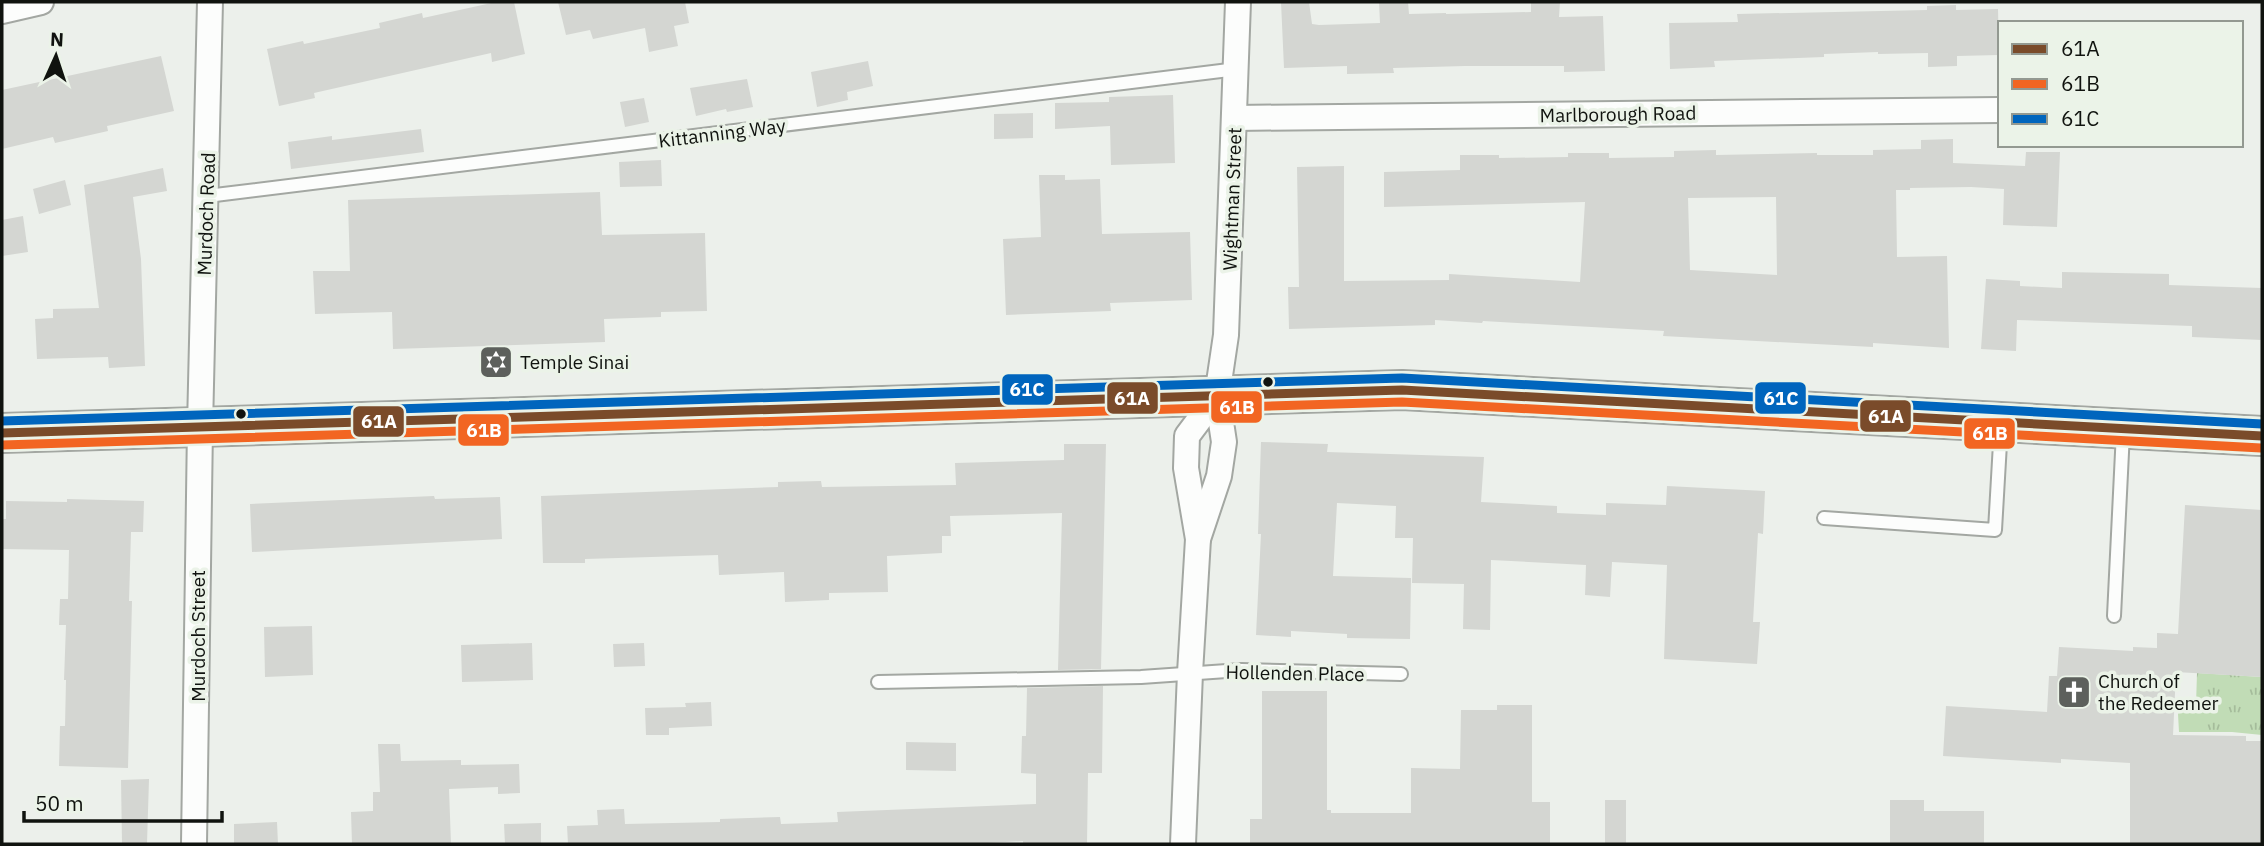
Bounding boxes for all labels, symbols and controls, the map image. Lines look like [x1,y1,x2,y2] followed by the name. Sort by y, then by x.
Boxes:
[21,21,91,91] north arrow
[1998,21,2243,147] legend
[49,27,64,51] text: N
[2061,34,2100,62] text: 61A
[2061,69,2100,97] text: 61B
[1539,101,1697,127] street label: Marlborough Road
[2061,104,2099,132] text: 61C
[657,113,788,153] street label: Kittanning Way
[1218,127,1246,271] street label: Wightman Street
[192,152,220,276] street label: Murdoch Road
[477,343,515,381] synagogue icon: Temple Sinai
[520,350,629,374] place label: Temple Sinai
[1001,373,1054,406] line badge: 61C
[1261,375,1275,389] unlabelled marker
[1009,377,1045,401] text: 61C
[1106,381,1159,415] line badge: 61A
[1754,381,1807,415] line badge: 61C
[1114,386,1150,410] text: 61A
[1763,386,1799,410] text: 61C
[1210,390,1263,424] line badge: 61B
[1219,395,1255,419] text: 61B
[1859,399,1912,433] line badge: 61A
[1868,404,1904,428] text: 61A
[352,405,405,438] line badge: 61A
[234,407,248,421] unlabelled marker
[361,409,397,433] text: 61A
[457,413,510,447] line badge: 61B
[1963,417,2016,450] line badge: 61B
[466,418,502,442] text: 61B
[1972,421,2008,445] text: 61B
[186,570,210,702] street label: Murdoch Street
[1225,660,1365,686] street label: Hollenden Place
[2098,669,2219,715] place label: Church of the Redeemer
[2055,673,2093,711] church icon: Church of the Redeemer
[24,780,222,824] scale bar
[35,789,84,817] text: 50 m

